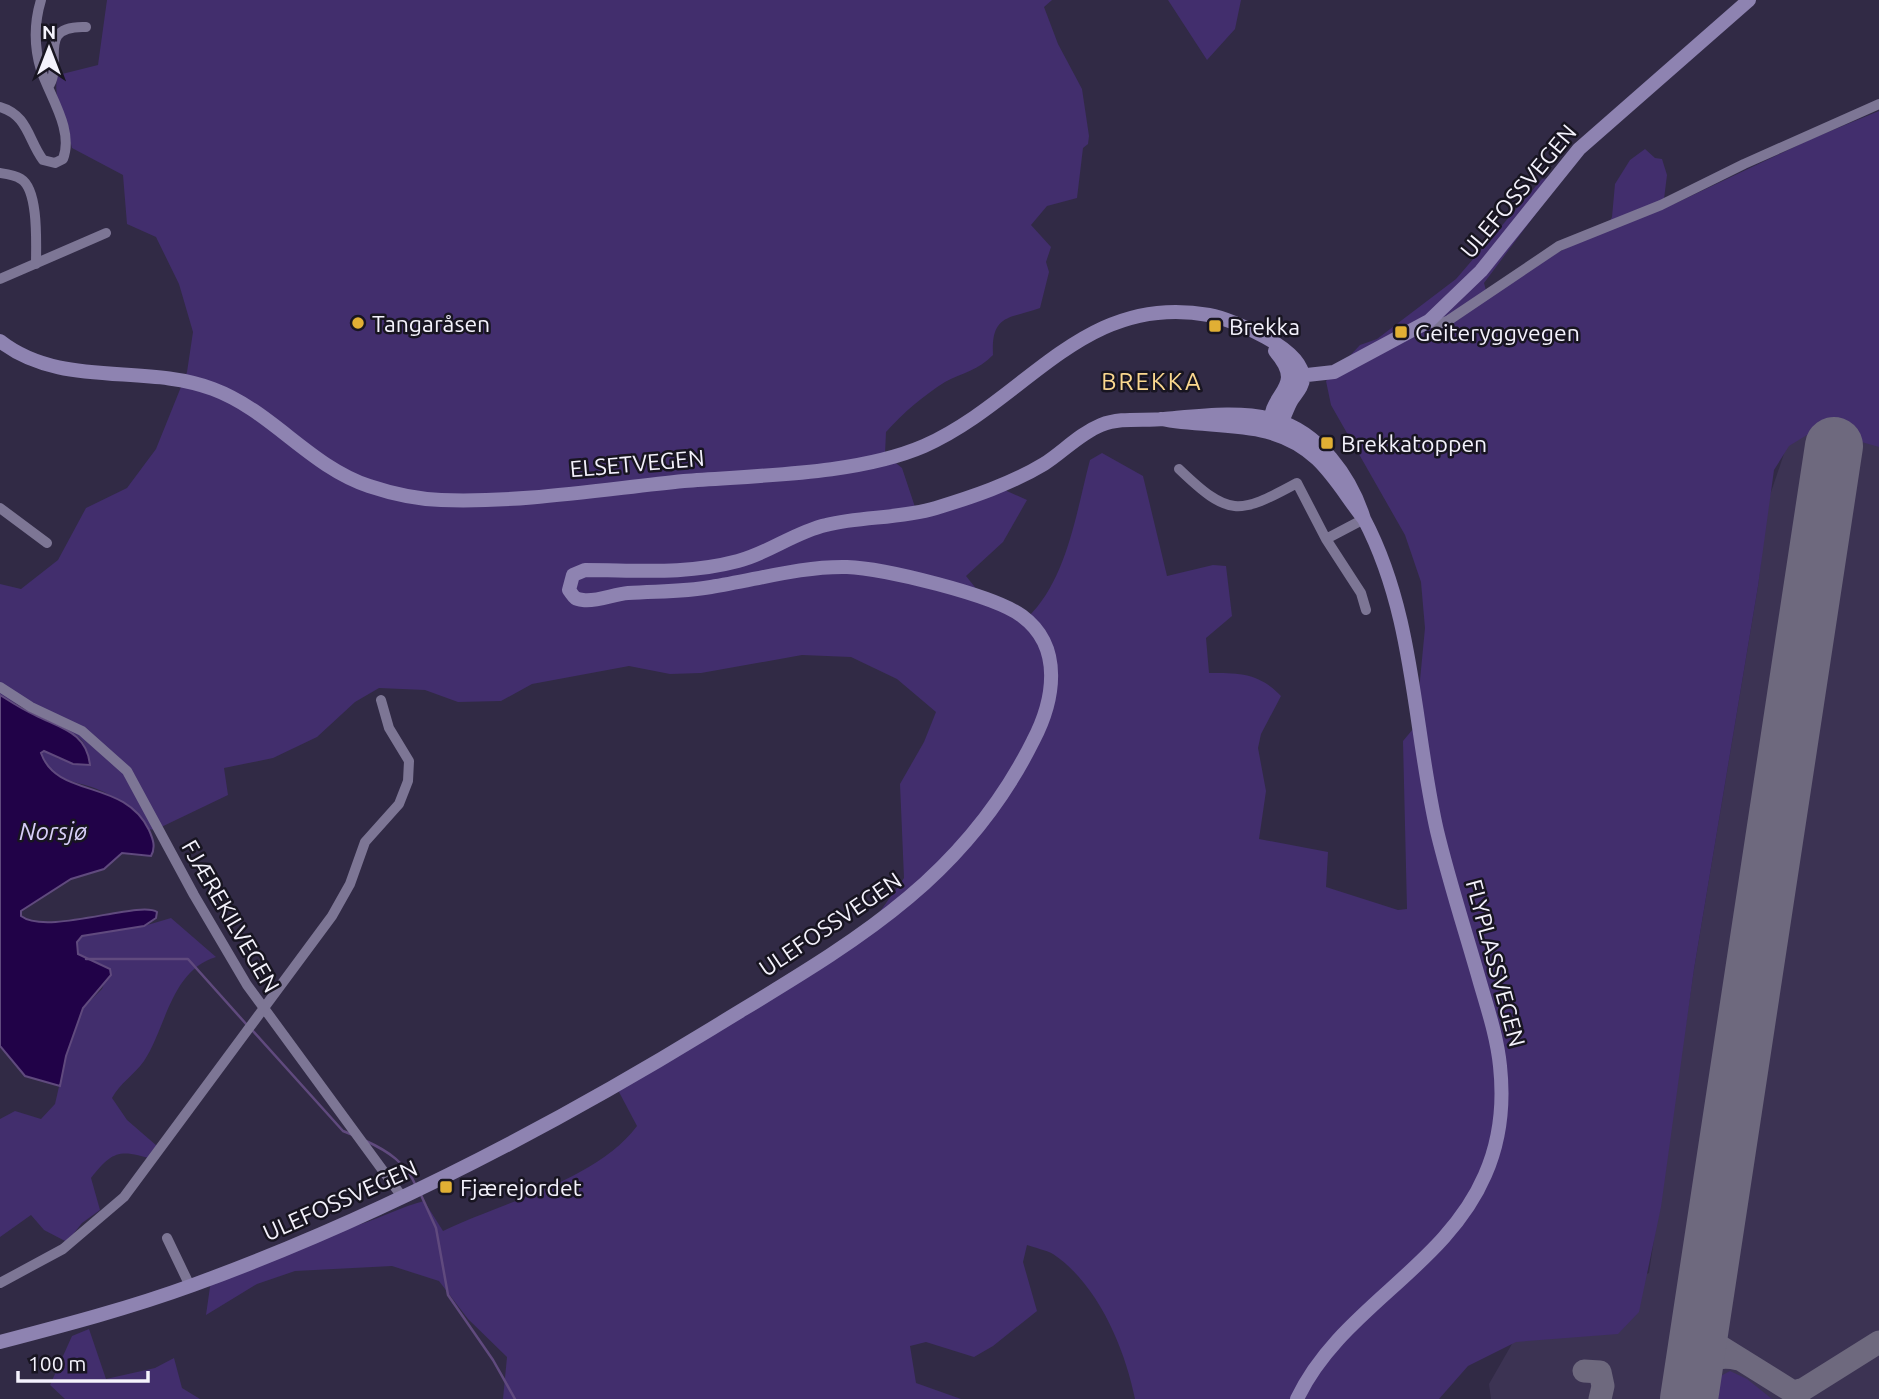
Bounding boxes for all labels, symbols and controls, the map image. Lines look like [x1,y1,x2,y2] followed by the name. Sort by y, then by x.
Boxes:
[14,14,84,84] north arrow
[42,21,56,43] text: N
[1455,119,1581,263] street label: ULEFOSSVEGEN
[372,311,490,336] place label: Tangaråsen
[1229,314,1300,339] place label: Brekka
[350,315,366,331] marker: Tangaråsen
[1207,318,1223,334] marker: Brekka
[1415,320,1580,345] place label: Geiteryggvegen
[1393,324,1409,340] marker: Geiteryggvegen
[1101,368,1203,395] district label: BREKKA
[1341,431,1487,456] place label: Brekkatoppen
[1319,435,1335,451] marker: Brekkatoppen
[569,445,705,481] street label: ELSETVEGEN
[19,818,88,845] water label: Norsjø
[177,836,285,996] street label: FJÆREKILVEGEN
[754,867,906,981] street label: ULEFOSSVEGEN
[1462,877,1530,1049] street label: FLYPLASSVEGEN
[259,1155,421,1245] street label: ULEFOSSVEGEN
[460,1175,582,1200] place label: Fjærejordet
[438,1179,454,1195] marker: Fjærejordet
[18,1340,147,1384] scale bar
[28,1351,86,1375] text: 100 m

